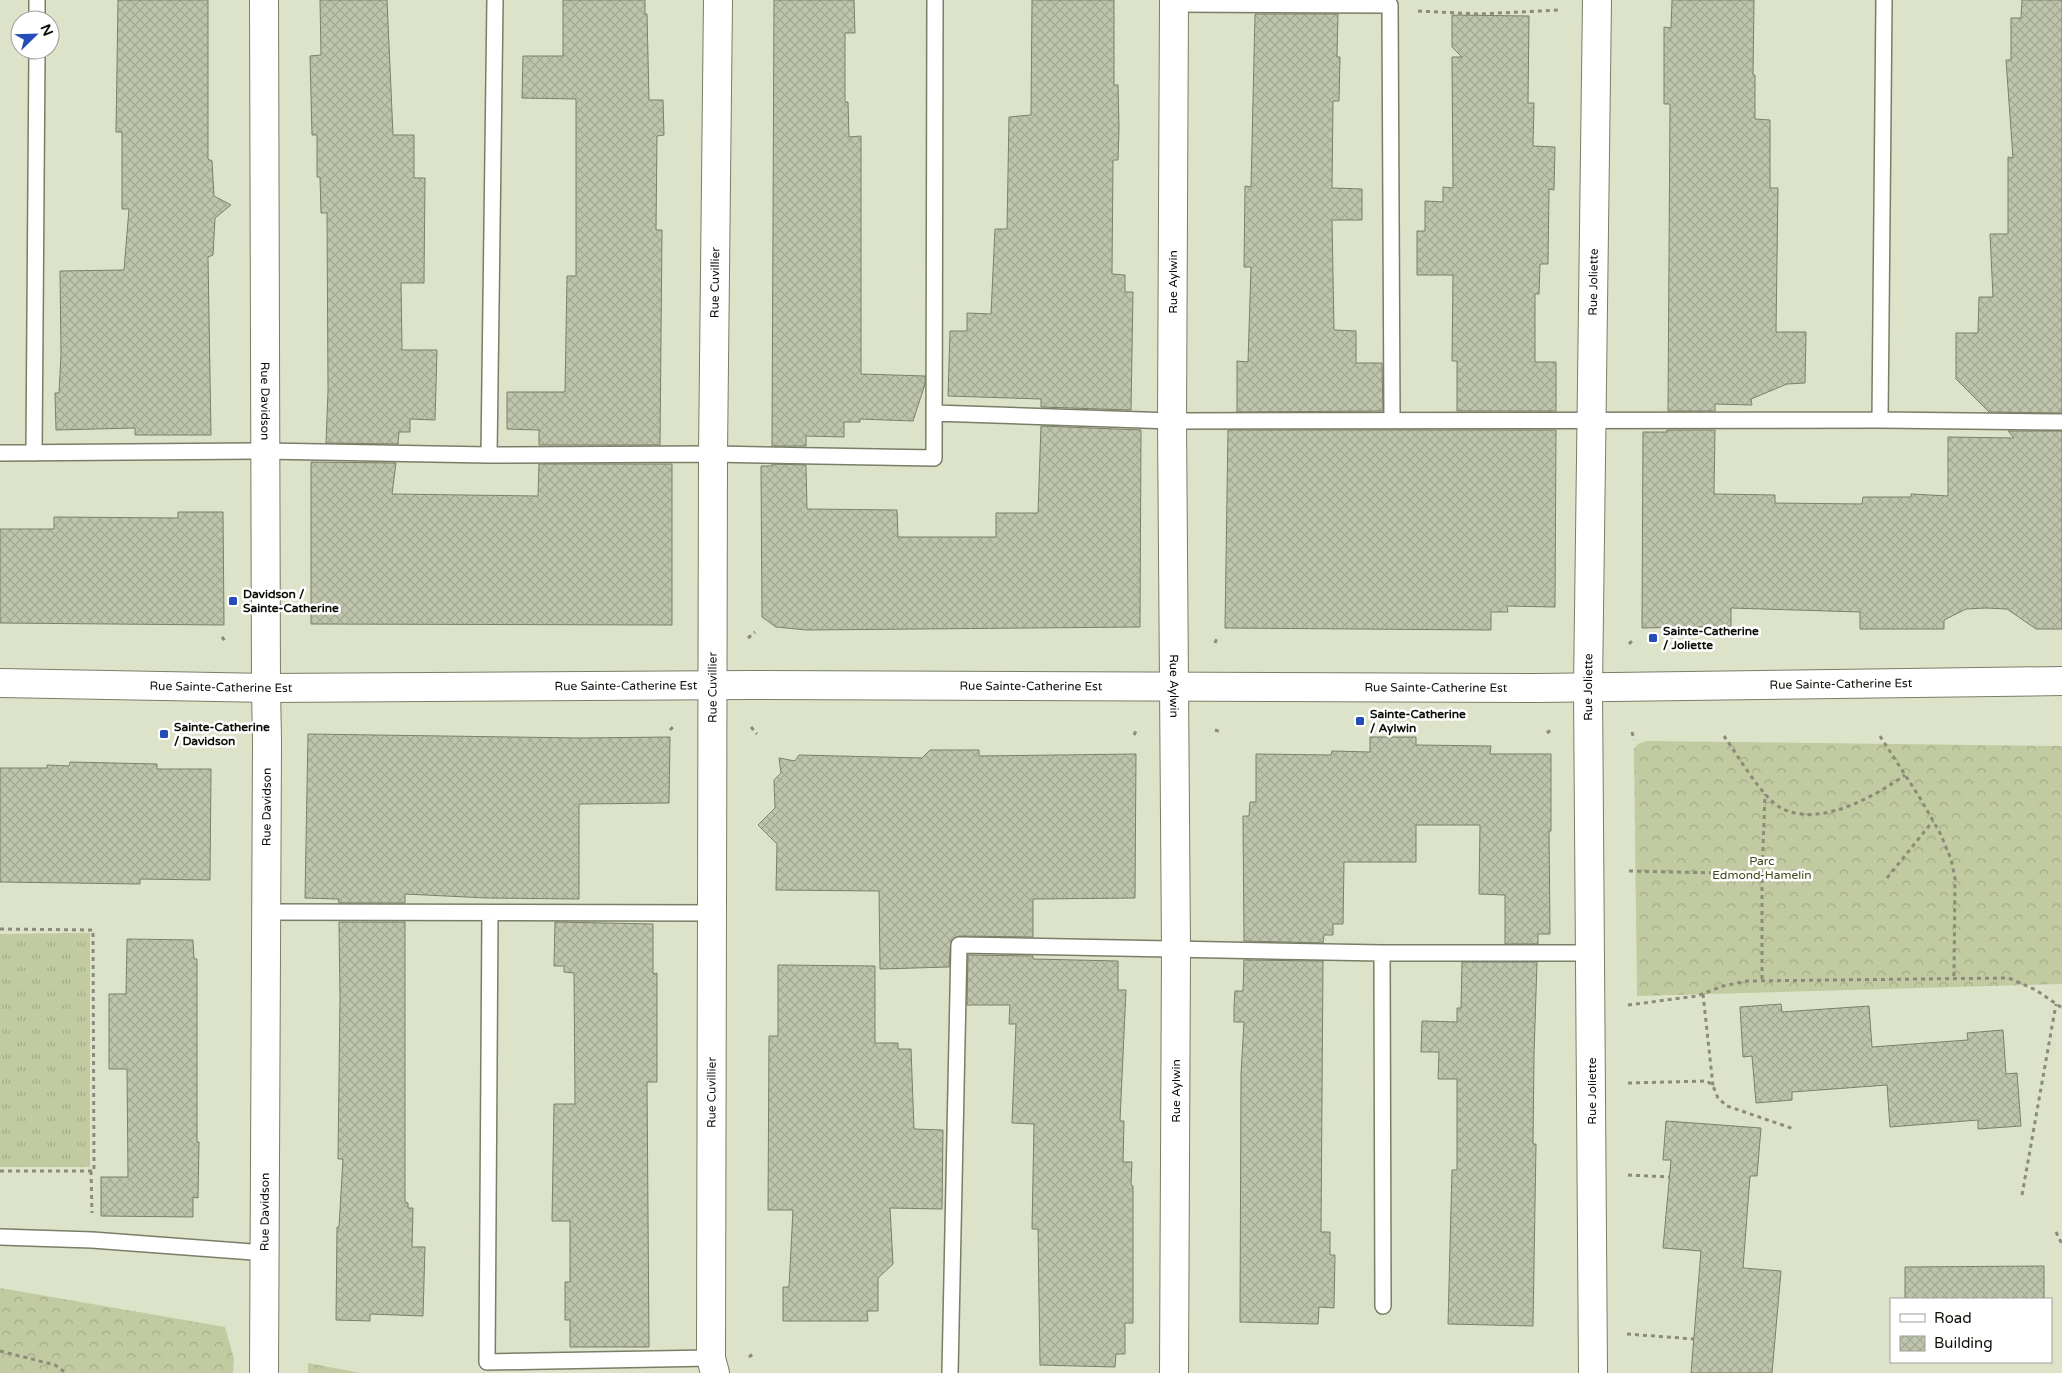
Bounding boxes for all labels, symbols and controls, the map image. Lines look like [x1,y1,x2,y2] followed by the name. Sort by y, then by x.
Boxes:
[10,10,60,60] north arrow
[36,22,57,39] text: N
[707,247,722,318] street label: Rue Cuvillier
[1586,248,1601,316] street label: Rue Joliette
[1166,250,1180,314] street label: Rue Aylwin
[258,362,272,440] street label: Rue Davidson
[243,587,339,615] place label: Davidson / Sainte-Catherine
[227,595,239,607] marker: Davidson / Sainte-Catherine
[1663,624,1759,652] place label: Sainte-Catherine / Joliette
[1647,632,1659,644] marker: Sainte-Catherine / Joliette
[705,652,720,723] street label: Rue Cuvillier
[1581,653,1595,721] street label: Rue Joliette
[1167,654,1181,718] street label: Rue Aylwin
[1769,676,1913,692] street label: Rue Sainte-Catherine Est
[555,678,698,693] street label: Rue Sainte-Catherine Est
[149,679,293,695] street label: Rue Sainte-Catherine Est
[960,679,1103,693] street label: Rue Sainte-Catherine Est
[1365,680,1508,695] street label: Rue Sainte-Catherine Est
[1370,707,1466,736] place label: Sainte-Catherine / Aylwin
[1354,715,1366,727] marker: Sainte-Catherine / Aylwin
[174,720,270,748] place label: Sainte-Catherine / Davidson
[158,728,170,740] marker: Sainte-Catherine / Davidson
[260,768,274,846] street label: Rue Davidson
[1712,854,1812,882] park label: Parc Edmond-Hamelin
[705,1057,719,1128] street label: Rue Cuvillier
[1585,1057,1599,1125] street label: Rue Joliette
[1169,1059,1183,1123] street label: Rue Aylwin
[258,1173,272,1251] street label: Rue Davidson
[1890,1298,2052,1363] legend
[1934,1309,1972,1327] text: Road
[1934,1334,1993,1352] text: Building

